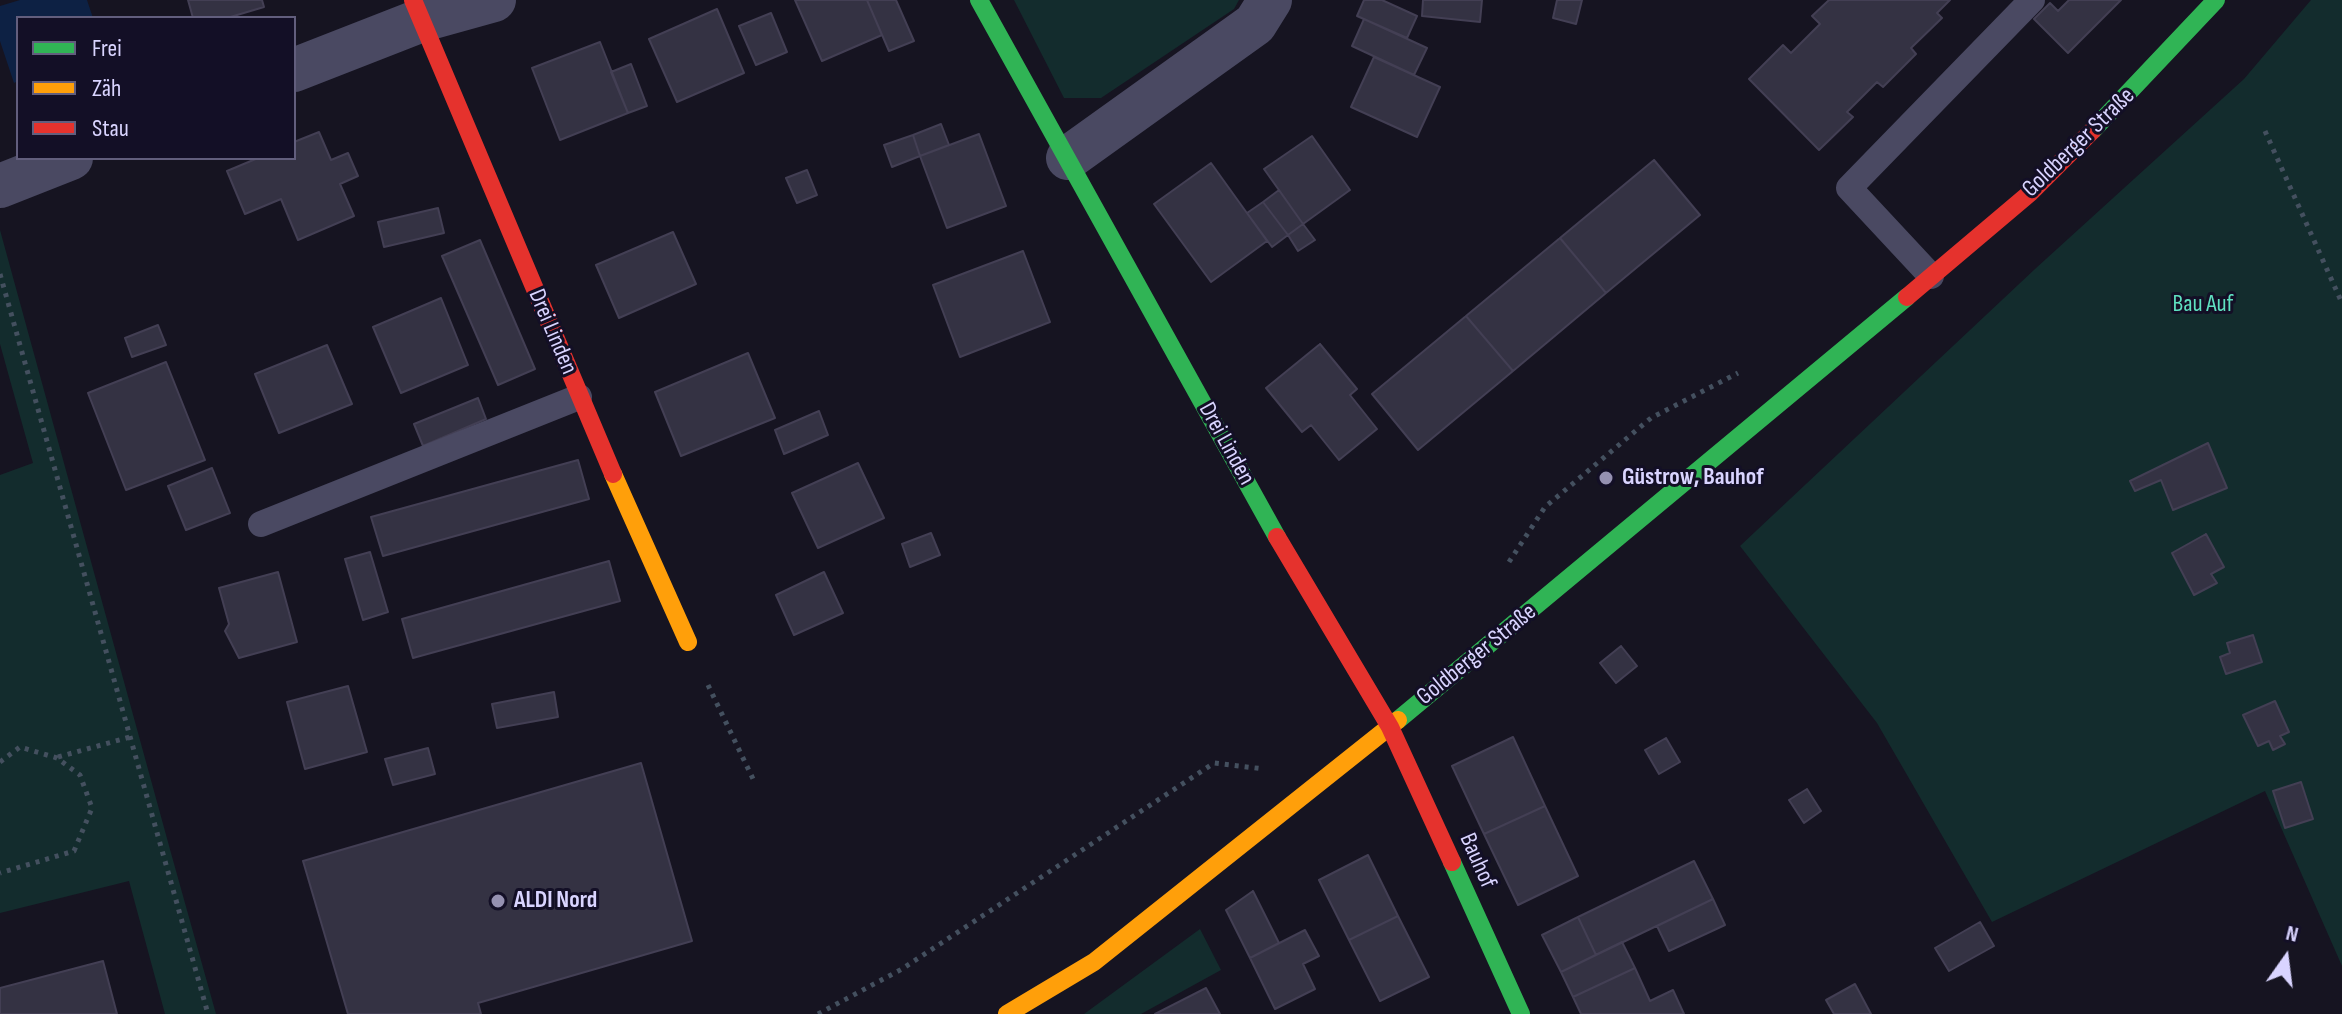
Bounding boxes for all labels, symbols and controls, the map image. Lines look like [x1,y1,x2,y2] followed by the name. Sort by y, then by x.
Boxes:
[16,16,296,160] legend
[92,34,122,63] text: Frei
[92,74,121,103] text: Zäh
[2017,82,2141,204] street label: Goldberger Straße
[92,114,129,143] text: Stau
[521,285,583,379] street label: Drei Linden
[2172,291,2234,319] park label: Bau Auf
[1192,398,1260,490] street label: Drei Linden
[1622,464,1764,492] place label: Güstrow, Bauhof
[1597,469,1615,487] marker: Güstrow, Bauhof
[1412,598,1542,712] street label: Goldberger Straße
[1452,829,1502,893] street label: Bauhof
[514,887,597,915] place label: ALDI Nord
[489,892,507,910] marker: ALDI Nord
[2246,918,2326,998] north arrow
[2283,920,2301,949] text: N

